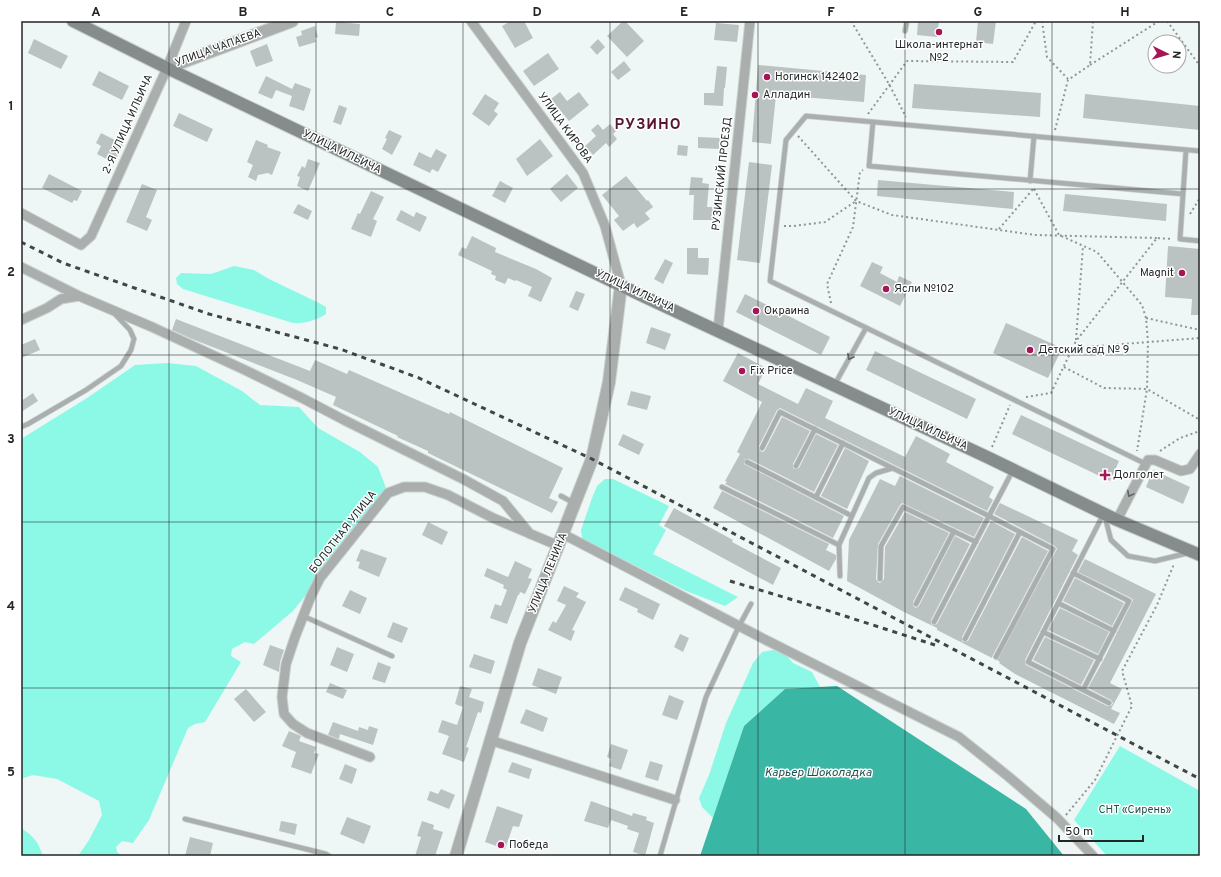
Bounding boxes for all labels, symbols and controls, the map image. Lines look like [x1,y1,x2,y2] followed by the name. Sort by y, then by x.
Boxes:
[91,5,101,21] text: A
[239,5,248,21] text: B
[386,5,394,21] text: C
[532,5,542,21] text: D
[680,5,688,21] text: E
[827,5,835,21] text: F
[974,5,983,21] text: G
[1120,5,1130,21] text: H
[173,26,263,70] street label: УЛИЦА ЧАПАЕВА
[934,27,944,37] marker: Школа-интернат №2
[1147,34,1187,74] north arrow
[895,38,983,65] place label: Школа-интернат №2
[1169,50,1183,59] text: N
[775,70,859,84] place label: Ногинск 142402
[100,72,156,176] street label: 2-Я УЛИЦА ИЛЬИЧА
[762,72,772,82] marker: Ногинск 142402
[763,88,810,102] place label: Алладин
[535,90,595,166] street label: УЛИЦА КИРОВА
[750,90,760,100] marker: Алладин
[8,99,14,115] text: 1
[614,116,682,135] district label: РУЗИНО
[708,116,735,231] street label: РУЗИНСКИЙ ПРОЕЗД
[300,127,384,177] street label: УЛИЦА ИЛЬИЧА
[7,265,15,281] text: 2
[593,266,677,316] street label: УЛИЦА ИЛЬИЧА
[1140,266,1174,280] place label: Magnit
[1177,268,1187,278] marker: Magnit
[894,282,954,296] place label: Ясли №102
[881,284,891,294] marker: Ясли №102
[764,304,810,318] place label: Окраина
[751,306,761,316] marker: Окраина
[1038,343,1129,357] place label: Детский сад № 9
[1025,345,1035,355] marker: Детский сад № 9
[848,353,855,360] one-way arrow
[750,364,793,378] place label: Fix Price
[737,366,747,376] marker: Fix Price
[886,404,970,454] street label: УЛИЦА ИЛЬИЧА
[7,432,15,448] text: 3
[1113,468,1164,482] place label: Долголет
[1100,470,1110,480] marker: Долголет
[306,488,380,576] street label: БОЛОТНАЯ УЛИЦА
[1127,490,1135,497] one-way arrow
[525,531,571,615] street label: УЛИЦА ЛЕНИНА
[7,599,15,615] text: 4
[7,765,15,781] text: 5
[764,765,872,781] water label: Карьер Шоколадка
[1099,803,1172,817] park label: СНТ «Сирень»
[1059,817,1143,843] scale bar
[1065,824,1093,840] text: 50 m
[509,838,548,852] place label: Победа
[496,840,506,850] marker: Победа

